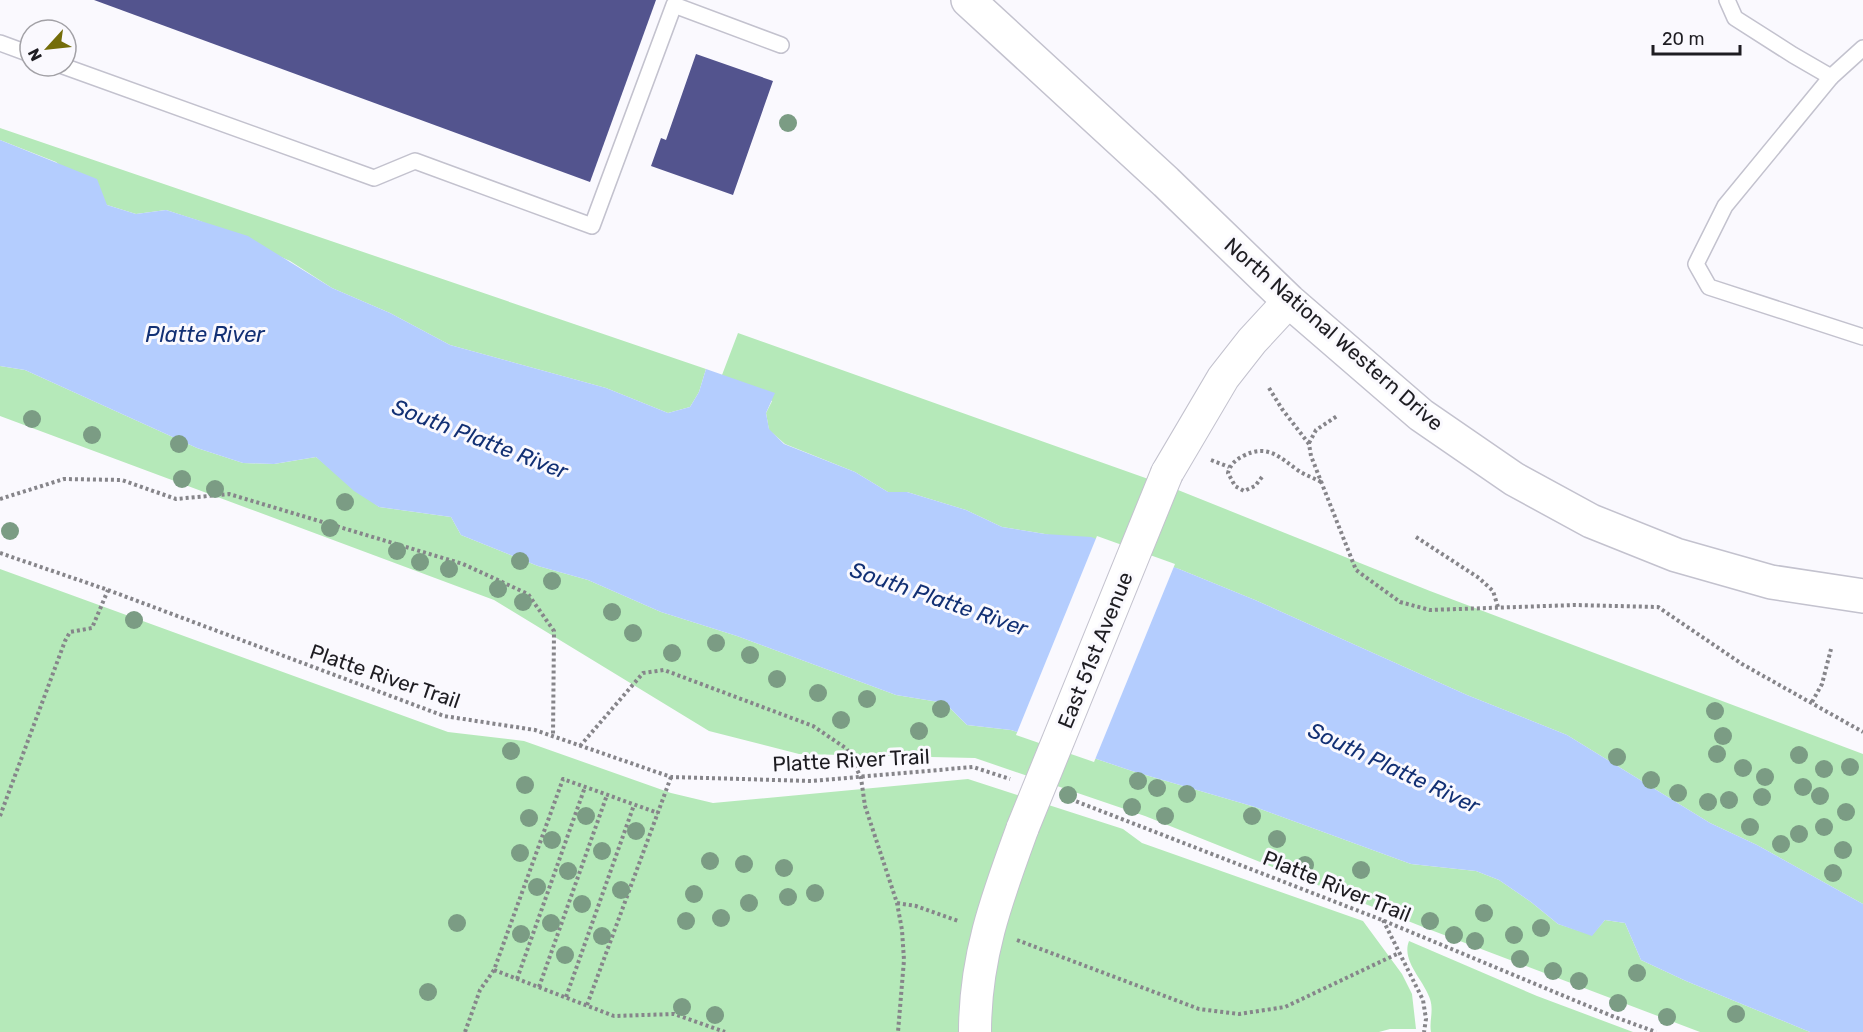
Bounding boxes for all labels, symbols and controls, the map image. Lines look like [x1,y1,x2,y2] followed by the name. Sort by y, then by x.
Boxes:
[18,18,78,78] north arrow
[1653,18,1740,56] scale bar
[1662,28,1704,50] text: 20 m
[24,45,46,64] text: N
[1220,232,1448,436] street label: North National Western Drive
[145,321,266,348] water label: Platte River
[388,393,573,486] water label: South Platte River
[847,556,1033,643] water label: South Platte River
[1052,568,1138,732] street label: East 51st Avenue
[307,639,463,713] street label: Platte River Trail
[1304,716,1485,820] water label: South Platte River
[772,743,930,777] street label: Platte River Trail
[1259,845,1415,927] street label: Platte River Trail

